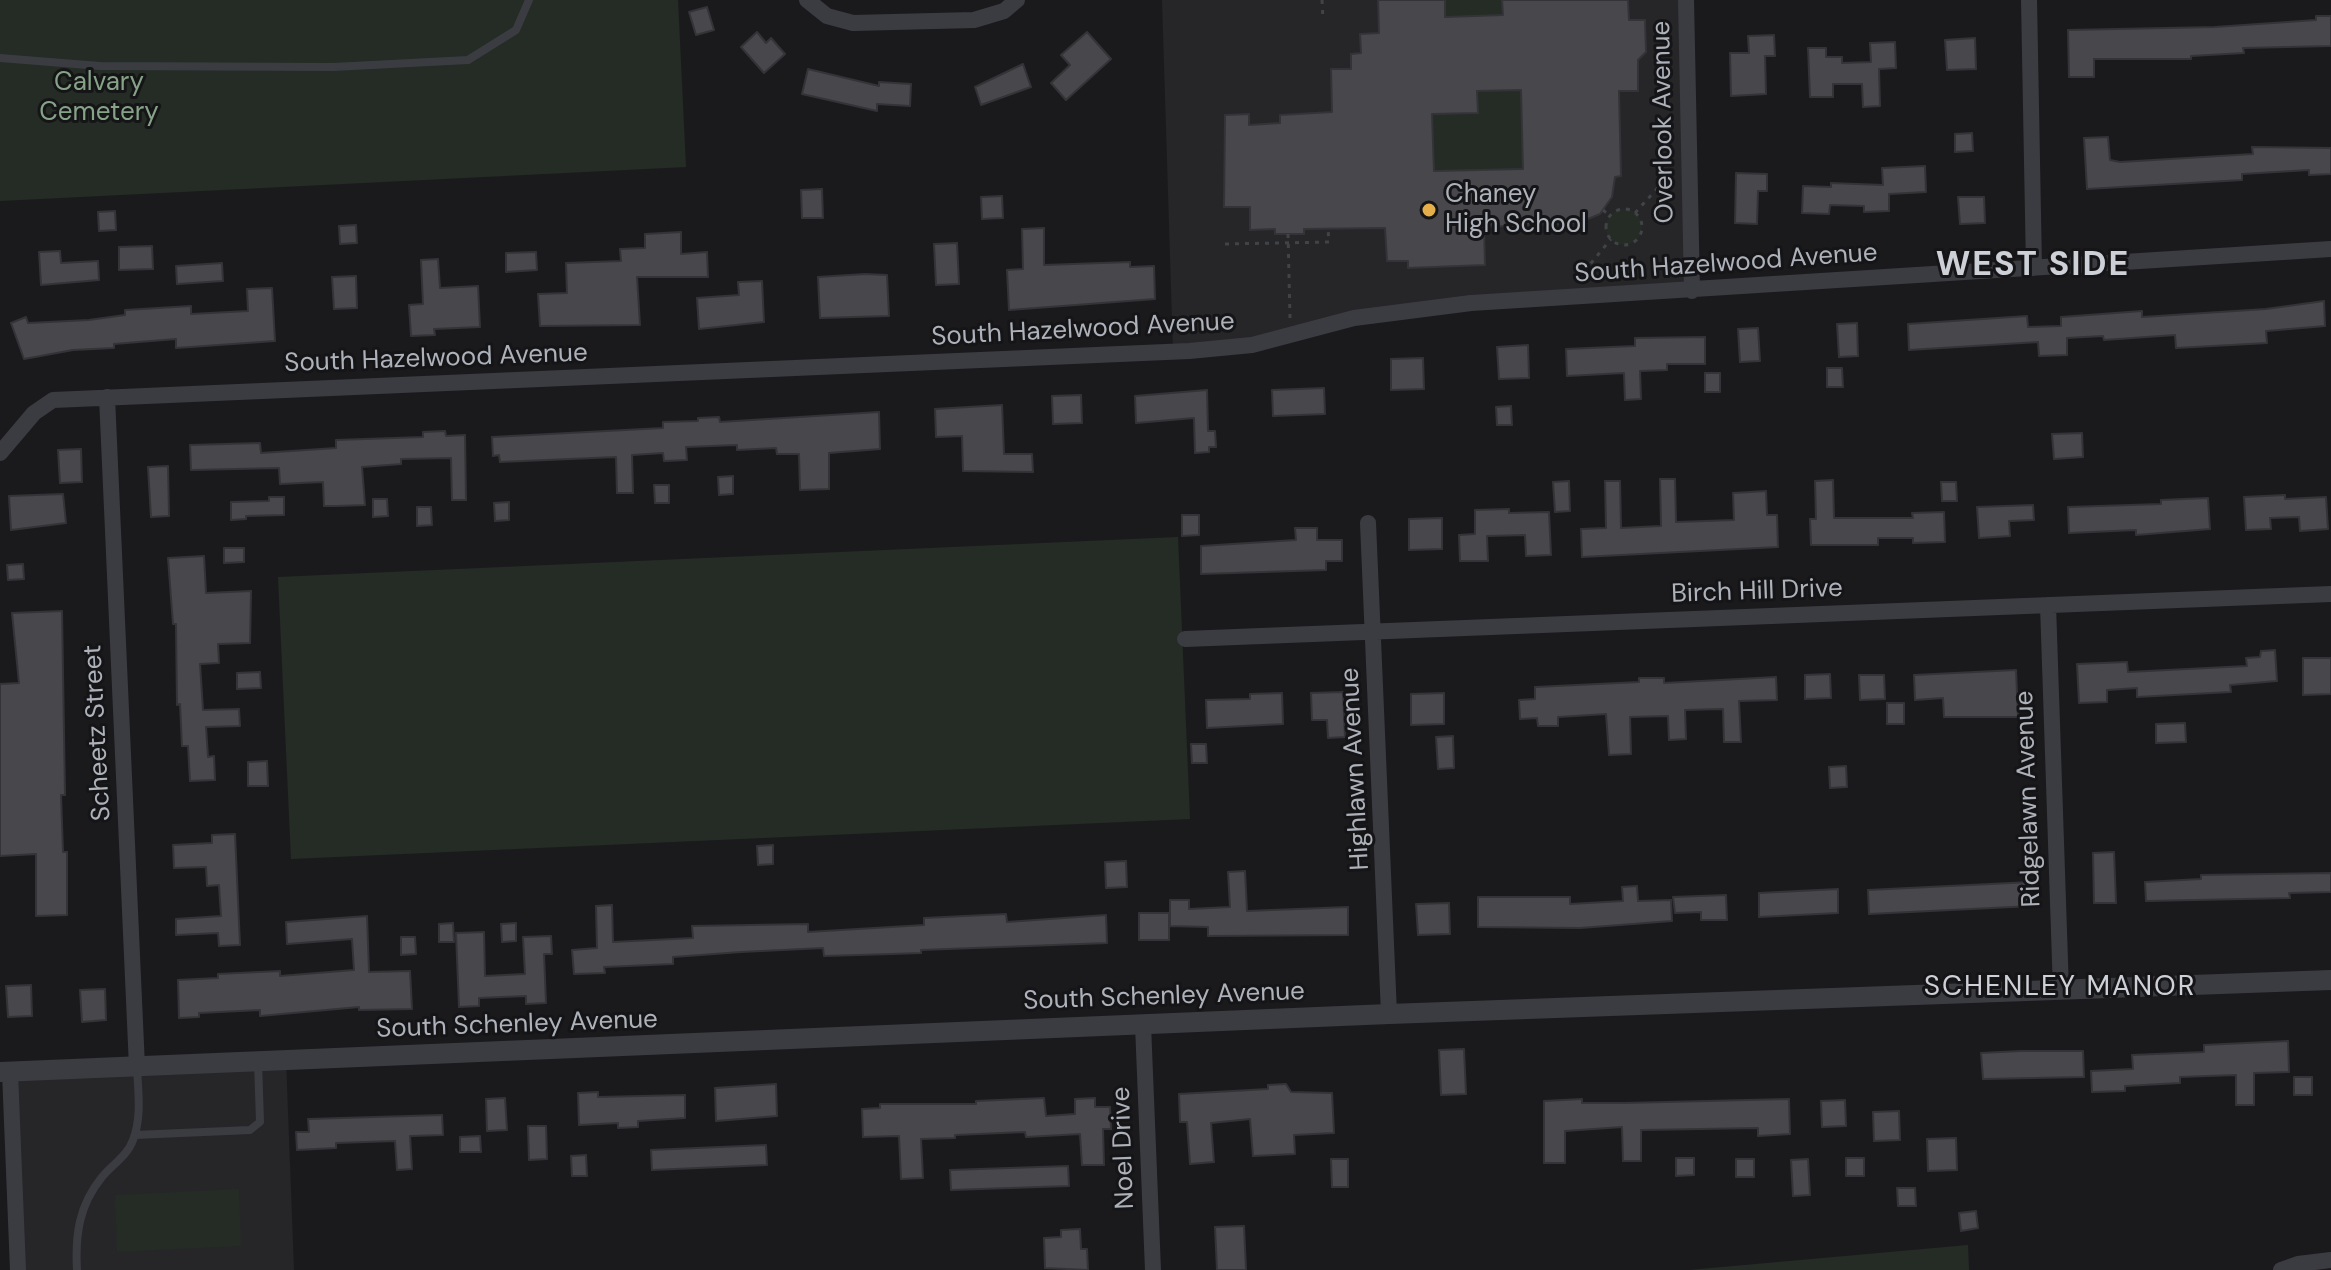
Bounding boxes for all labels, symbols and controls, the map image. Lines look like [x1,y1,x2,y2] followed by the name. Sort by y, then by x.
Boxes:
[1647,20,1681,224] street label: Overlook Avenue
[39,67,159,128] park label: Calvary Cemetery
[1445,179,1587,240] place label: Chaney High School
[1420,201,1438,219] marker: Chaney High School
[1574,238,1878,290] street label: South Hazelwood Avenue
[1936,246,2130,286] district label: WEST SIDE
[931,306,1235,354] street label: South Hazelwood Avenue
[284,338,588,380] street label: South Hazelwood Avenue
[1671,573,1843,611] street label: Birch Hill Drive
[78,644,118,822] street label: Scheetz Street
[1335,667,1377,871] street label: Highlawn Avenue
[2010,690,2048,908] street label: Ridgelawn Avenue
[1924,971,2196,1005] district label: SCHENLEY MANOR
[1023,976,1305,1018] street label: South Schenley Avenue
[376,1004,658,1046] street label: South Schenley Avenue
[1106,1086,1142,1210] street label: Noel Drive

